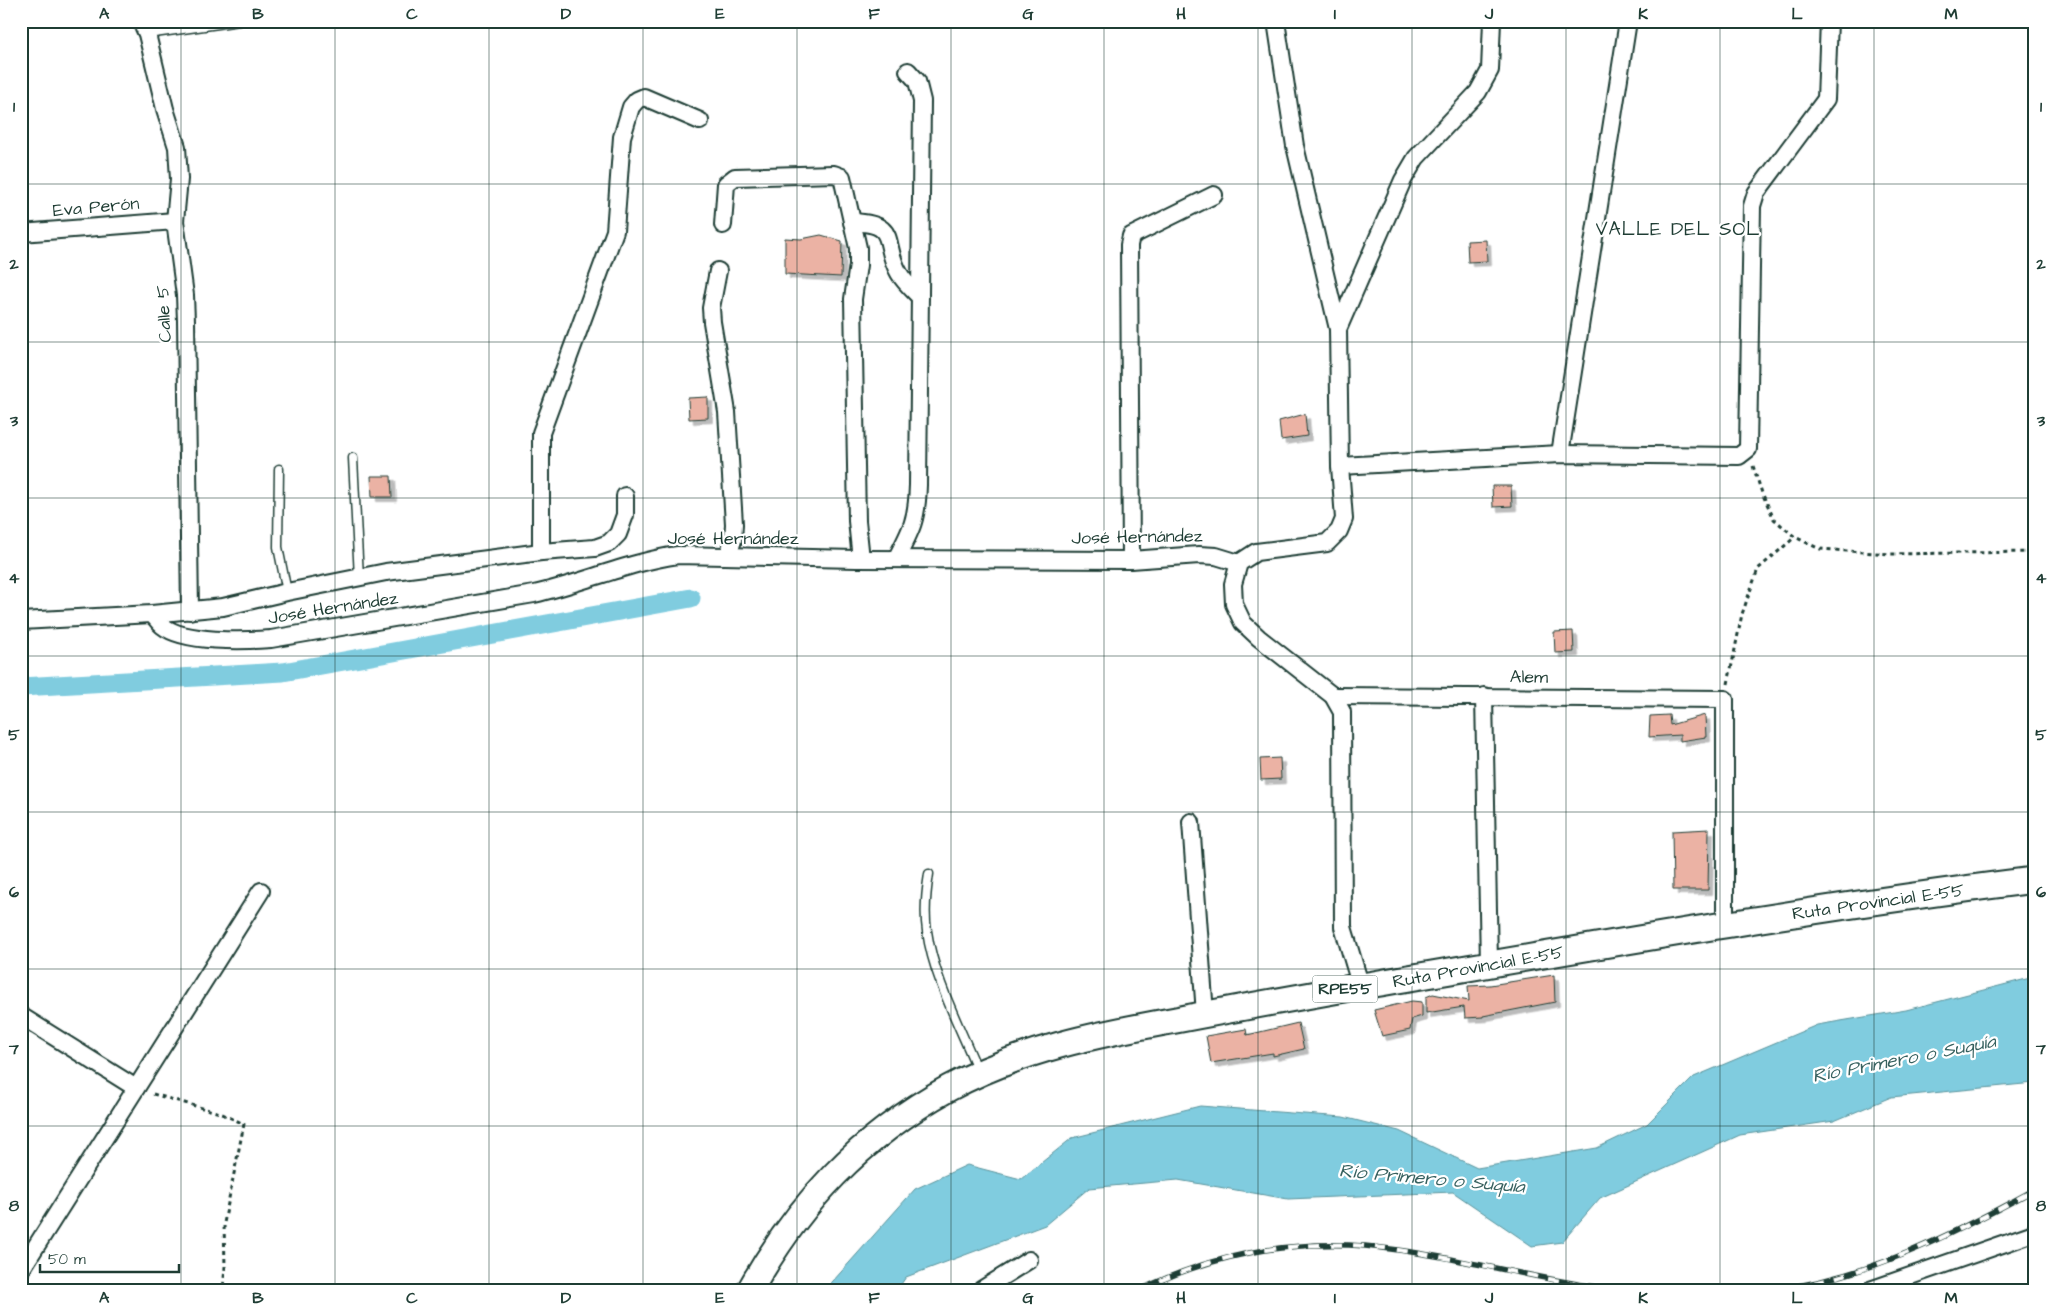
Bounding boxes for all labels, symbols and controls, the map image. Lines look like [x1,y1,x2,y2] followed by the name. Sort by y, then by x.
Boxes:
[99,3,110,25] text: A
[252,3,264,25] text: B
[406,3,418,25] text: C
[561,3,572,25] text: D
[715,3,725,25] text: E
[868,3,880,25] text: F
[1022,3,1034,25] text: G
[1176,3,1186,25] text: H
[1334,3,1336,25] text: I
[1484,3,1494,25] text: J
[1638,3,1648,25] text: K
[1791,3,1803,25] text: L
[1944,3,1958,25] text: M
[13,96,16,118] text: 1
[2040,96,2043,118] text: 1
[52,191,140,223] street label: Eva Perón
[1596,216,1760,243] district label: VALLE DEL SOL
[8,253,19,275] text: 2
[2035,253,2046,275] text: 2
[150,285,178,343] street label: Calle 5
[9,410,19,432] text: 3
[2036,410,2046,432] text: 3
[1071,523,1203,551] street label: José Hernández
[667,526,799,551] street label: José Hernández
[9,567,20,589] text: 4
[2036,567,2047,589] text: 4
[266,585,400,631] street label: José Hernández
[1510,664,1548,690] street label: Alem
[8,724,20,746] text: 5
[2035,724,2047,746] text: 5
[1790,878,1966,926] street label: Ruta Provincial E-55
[9,881,19,903] text: 6
[2036,881,2046,903] text: 6
[1391,940,1566,994] street label: Ruta Provincial E-55
[1312,976,1378,1002] road number: RPE55
[1810,1028,1999,1090] water label: Río Primero o Suquía
[8,1038,19,1060] text: 7
[2035,1038,2046,1060] text: 7
[1338,1157,1527,1201] water label: Río Primero o Suquía
[9,1195,20,1217] text: 8
[2036,1195,2047,1217] text: 8
[40,1241,179,1273] scale bar
[48,1249,86,1270] text: 50 m
[99,1287,110,1309] text: A
[252,1287,264,1309] text: B
[406,1287,418,1309] text: C
[561,1287,572,1309] text: D
[715,1287,725,1309] text: E
[868,1287,880,1309] text: F
[1022,1287,1034,1309] text: G
[1176,1287,1186,1309] text: H
[1334,1287,1336,1309] text: I
[1484,1287,1494,1309] text: J
[1638,1287,1648,1309] text: K
[1791,1287,1803,1309] text: L
[1944,1287,1958,1309] text: M

